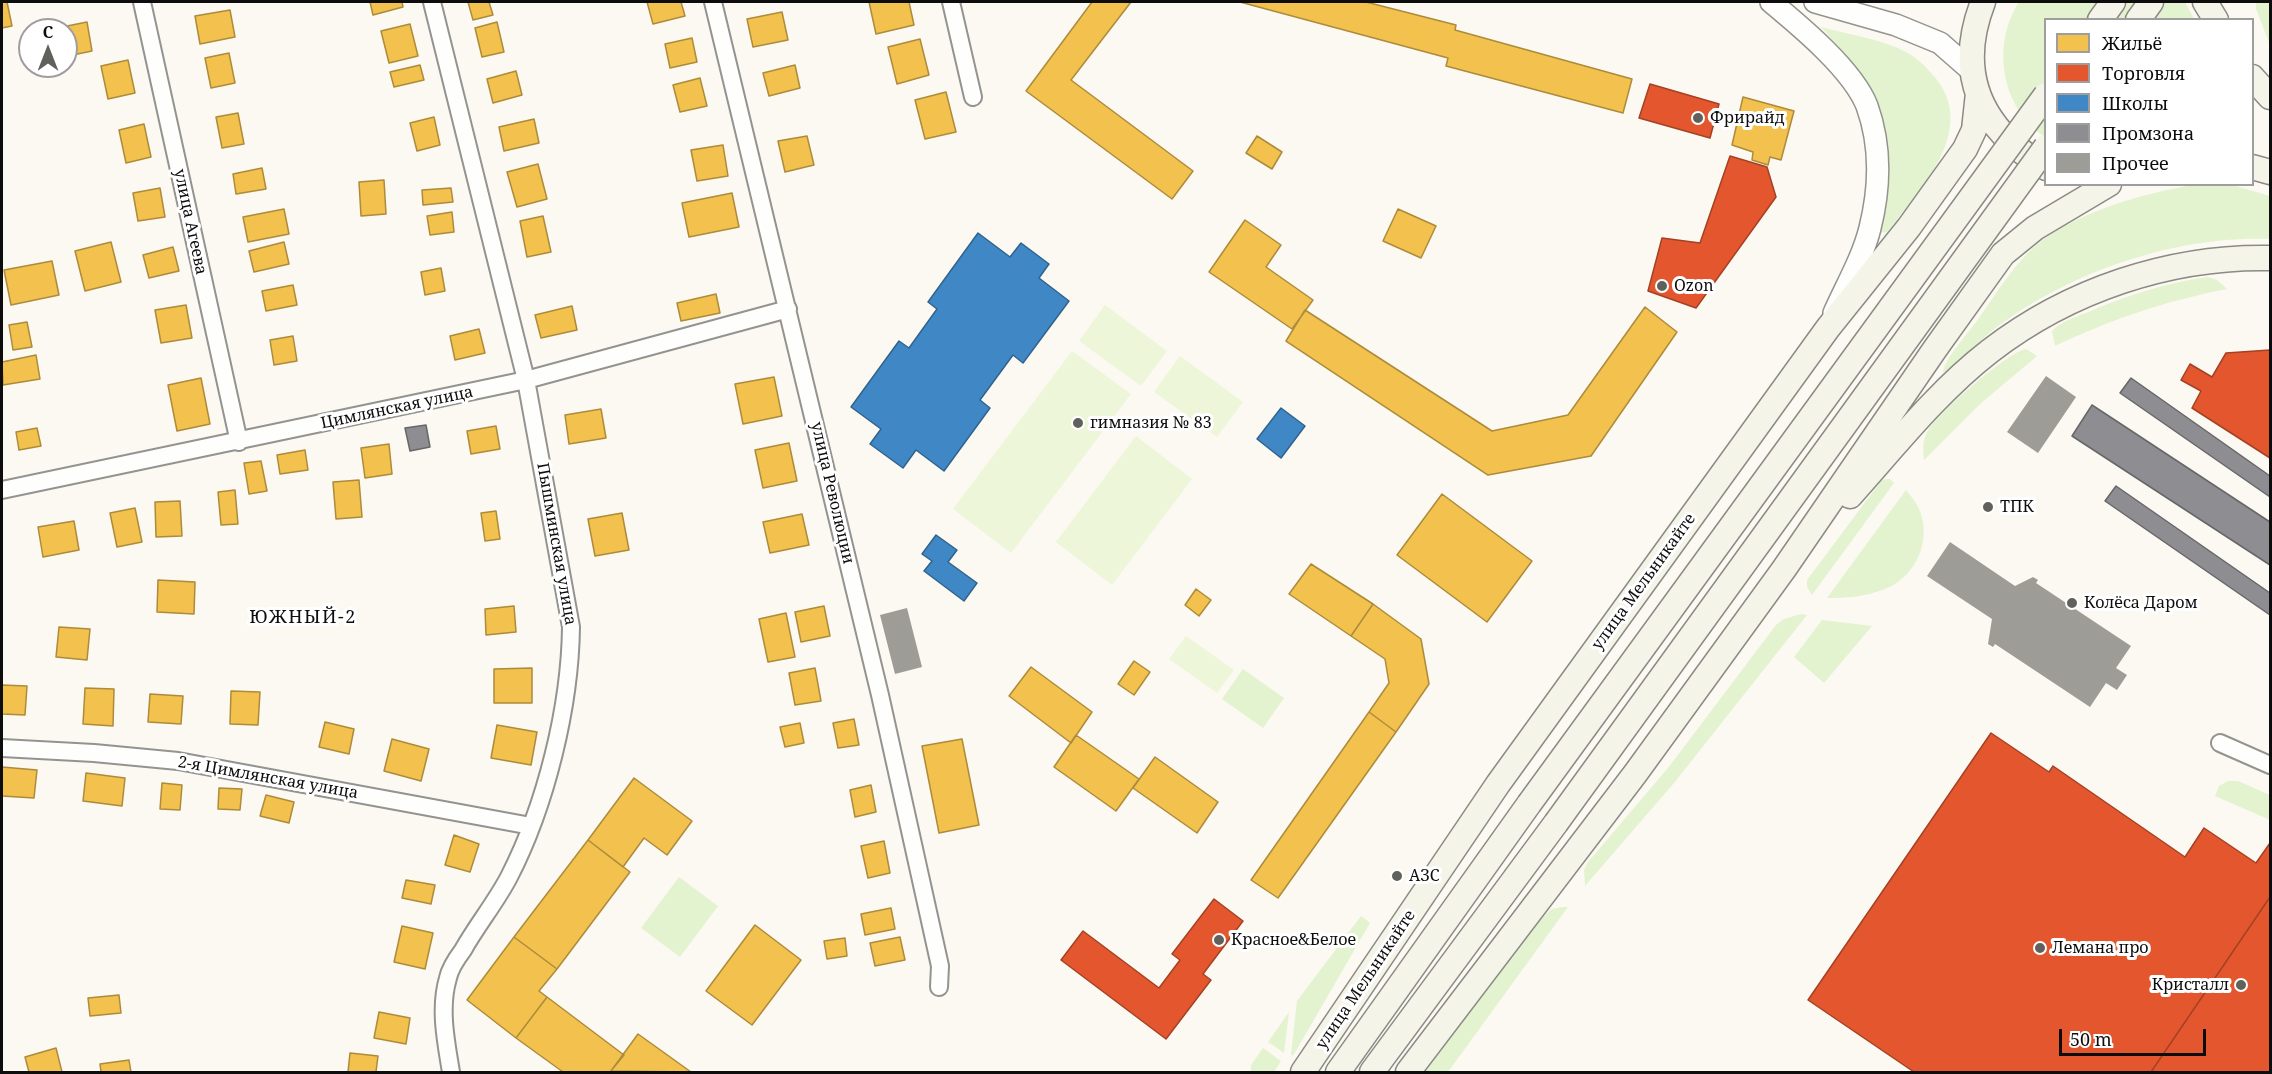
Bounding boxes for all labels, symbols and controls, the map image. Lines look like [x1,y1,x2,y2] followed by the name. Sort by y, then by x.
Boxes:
[18,18,78,78] north arrow
[2044,18,2254,186] legend
[43,21,53,43] text: С
[2102,31,2162,55] text: Жильё
[2102,61,2185,85] text: Торговля
[2102,91,2168,115] text: Школы
[1710,108,1785,128] place label: Фрирайд
[1691,111,1705,125] marker: Фрирайд
[2102,121,2194,145] text: Промзона
[2102,151,2169,175] text: Прочее
[169,167,211,277] street label: улица Агеева
[1674,276,1714,296] place label: Ozon
[1655,279,1669,293] marker: Ozon
[319,382,475,434] street label: Цимлянская улица
[1090,413,1212,433] place label: гимназия № 83
[1071,416,1085,430] marker: гимназия № 83
[806,420,858,566] street label: улица Революции
[532,461,580,627] street label: Пышминская улица
[2000,497,2034,517] place label: ТПК
[1981,500,1995,514] marker: ТПК
[1588,510,1700,654] street label: улица Мельникайте
[2084,593,2198,613] place label: Колёса Даром
[2065,596,2079,610] marker: Колёса Даром
[249,607,357,629] district label: ЮЖНЫЙ-2
[176,753,360,803] street label: 2-я Цимлянская улица
[1409,866,1440,886] place label: АЗС
[1390,869,1404,883] marker: АЗС
[1312,907,1420,1053] street label: улица Мельникайте
[1231,930,1356,950] place label: Красное&Белое
[1212,933,1226,947] marker: Красное&Белое
[2052,938,2149,958] place label: Лемана про
[2033,941,2047,955] marker: Лемана про
[2152,975,2229,995] place label: Кристалл
[2234,978,2248,992] marker: Кристалл
[2062,1017,2209,1055] scale bar
[2070,1027,2112,1051] text: 50 m

